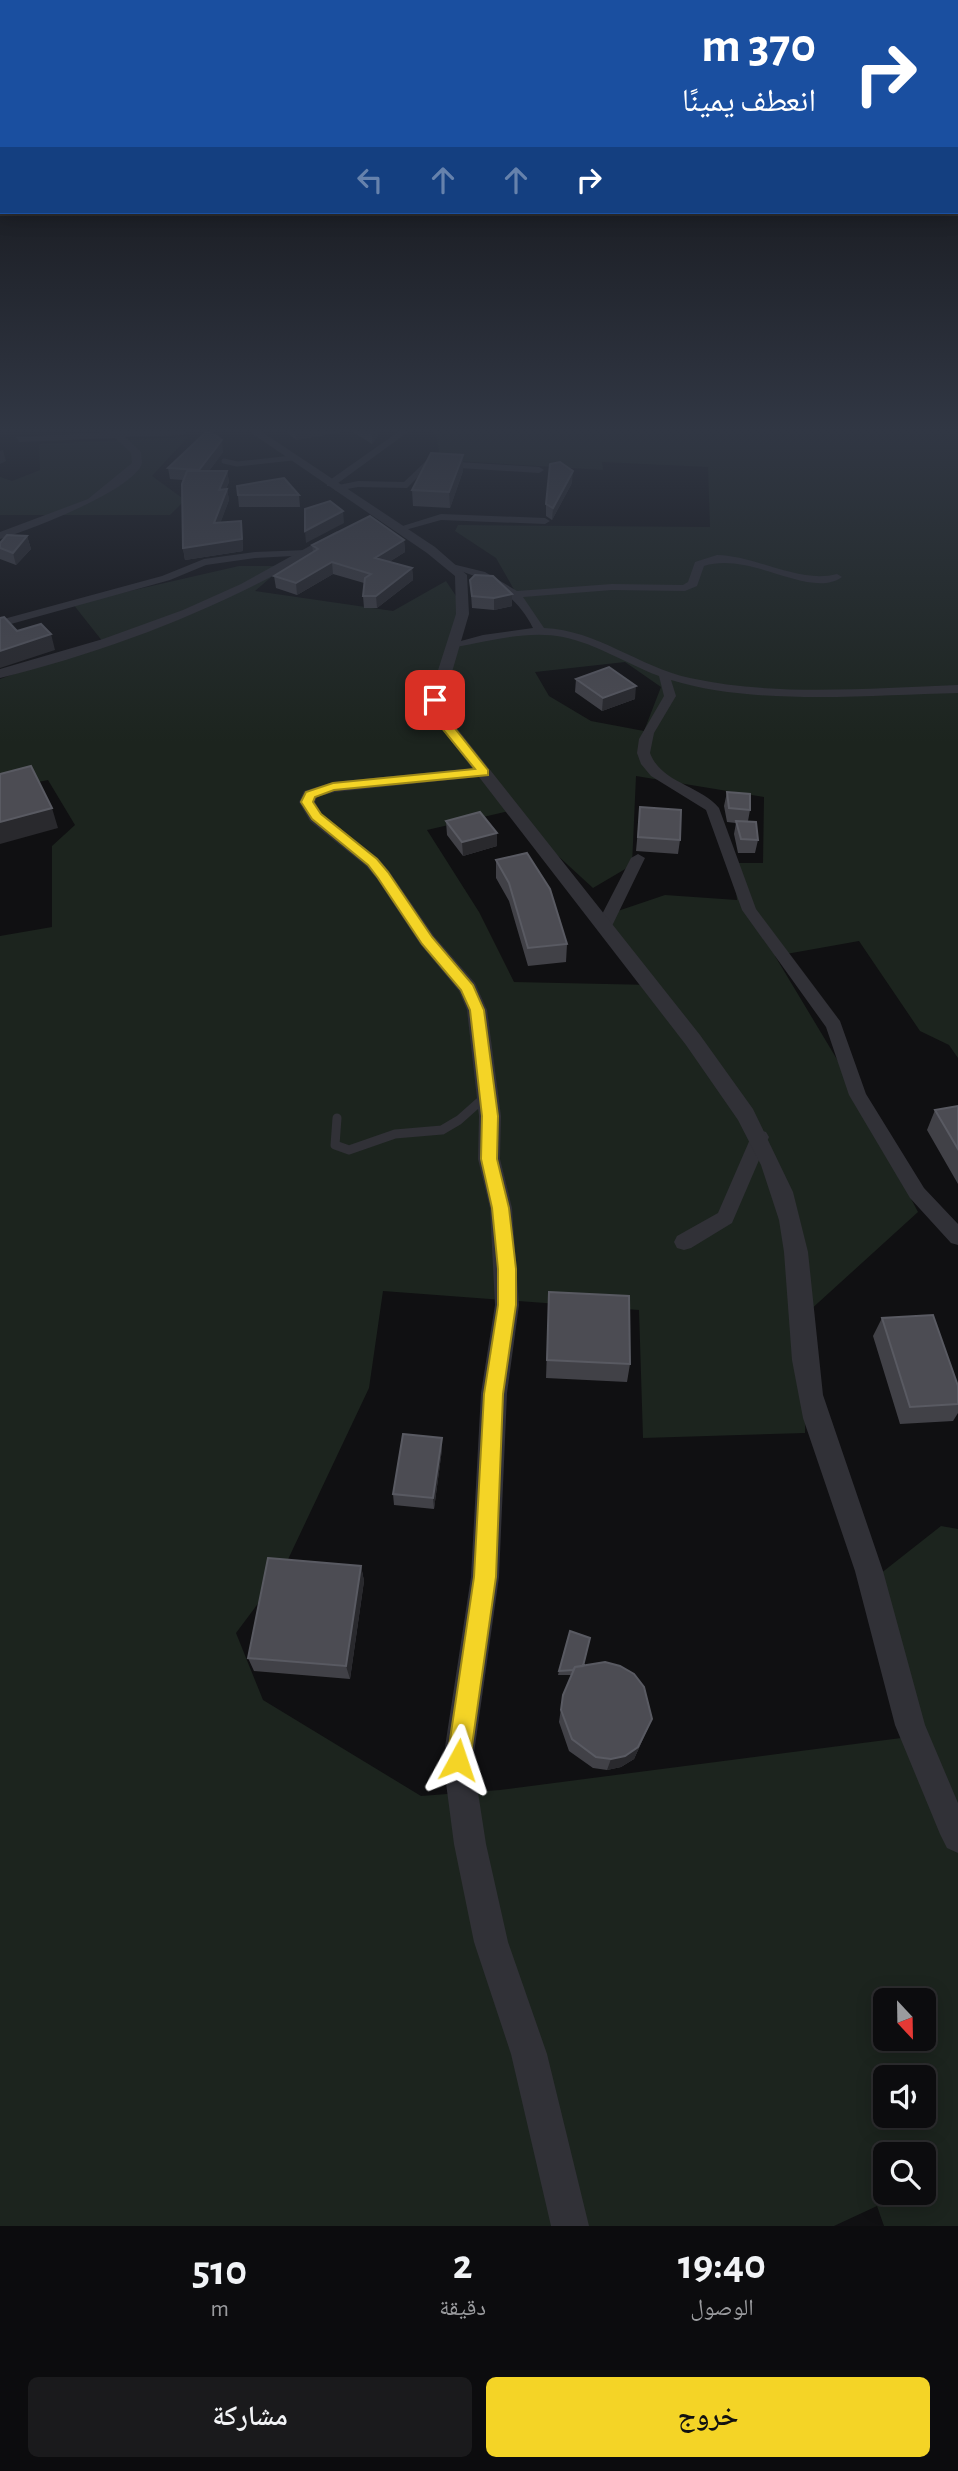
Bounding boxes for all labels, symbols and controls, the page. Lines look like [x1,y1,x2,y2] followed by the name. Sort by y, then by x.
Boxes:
[701,22,816,71] text: 370 m
[840,28,931,119] icon: right
[682,85,816,117] text: انعطف يمينًا
[351,161,389,199] icon: left
[424,161,462,199] icon: ahead
[497,161,535,199] icon: ahead
[570,161,608,199] icon: right
[405,670,465,730] pin
[416,681,454,719] icon: arrive
[421,1723,495,1797] position arrow
[873,1988,936,2051] north arrow
[873,1988,936,2205] map controls
[873,2065,936,2128] button: sound
[873,2142,936,2205] button: search
[453,2244,472,2286] text: 2
[678,2244,766,2286] text: 19:40
[192,2250,247,2292] text: 510
[439,2297,486,2320] text: دقيقة
[690,2297,754,2320] text: الوصول
[210,2298,229,2321] text: m
[28,2377,472,2457] button: مشاركة
[486,2377,930,2457] button: خروج

